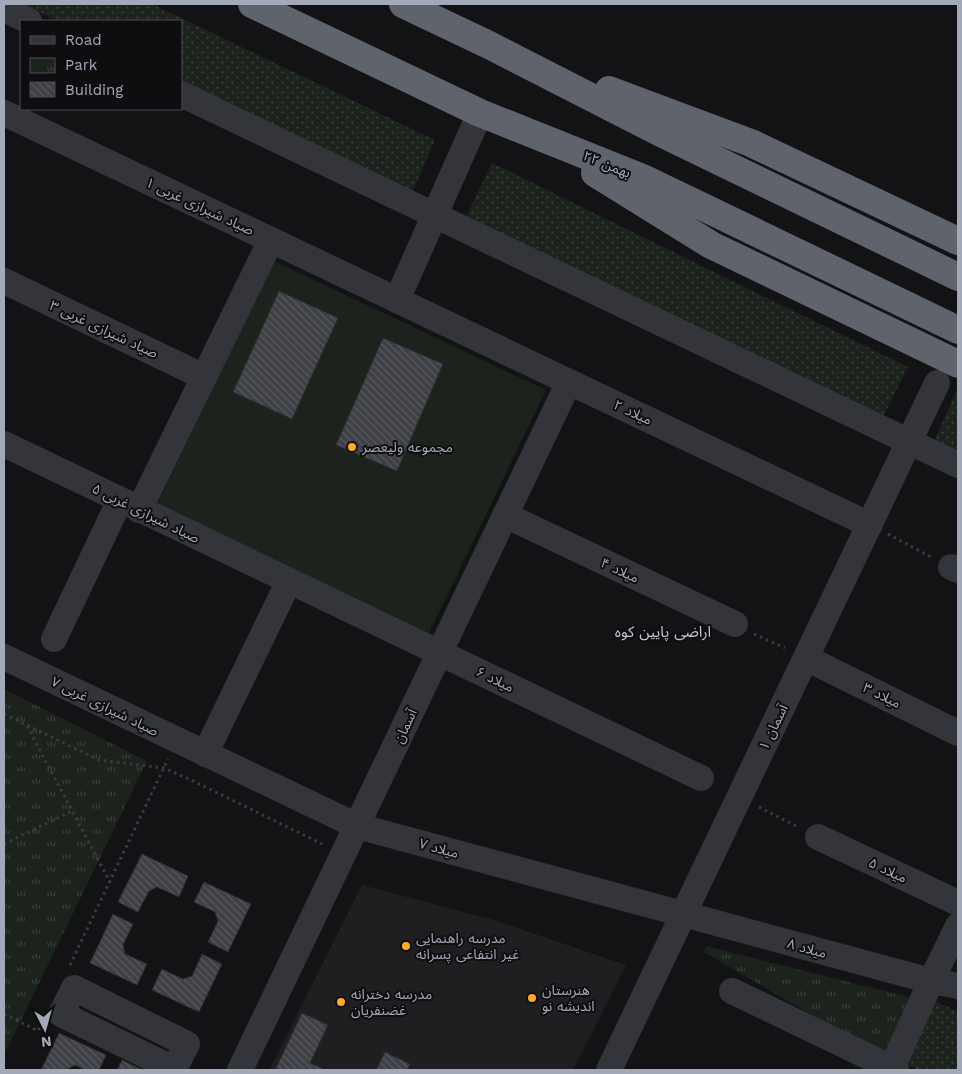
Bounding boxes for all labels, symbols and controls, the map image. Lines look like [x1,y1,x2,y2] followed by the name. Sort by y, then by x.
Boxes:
[20,20,182,110] legend
[65,31,102,49] text: Road
[65,56,98,74] text: Park
[65,81,123,99] text: Building
[580,147,633,182] street label: ۲۲ بهمن
[143,174,257,239] street label: صیاد شیرازی غربی ۱
[47,297,161,362] street label: صیاد شیرازی غربی ۳
[611,396,655,428] street label: میلاد ۲
[361,439,453,456] place label: مجموعه ولیعصر
[346,441,358,453] marker: مجموعه ولیعصر
[89,480,203,547] street label: صیاد شیرازی غربی ۵
[598,554,642,586] street label: میلاد ۴
[615,623,711,642] district label: اراضی پایین کوه
[473,663,517,695] street label: میلاد ۶
[48,673,162,740] street label: صیاد شیرازی غربی ۷
[860,679,904,711] street label: میلاد ۳
[755,701,792,753] street label: آسمان ۱
[390,705,421,746] street label: آسمان
[417,835,461,861] street label: میلاد ۷
[866,854,910,886] street label: میلاد ۵
[416,930,519,964] place label: مدرسه راهنمایی غیر انتفاعی پسرانه
[785,935,829,961] street label: میلاد ۸
[400,940,412,952] marker: مدرسه راهنمایی غیر انتفاعی پسرانه
[542,982,595,1015] place label: هنرستان اندیشه نو
[351,986,432,1019] place label: مدرسه دخترانه غضنفریان
[526,992,538,1004] marker: هنرستان اندیشه نو
[335,996,347,1008] marker: مدرسه دخترانه غضنفریان
[20,1004,70,1054] north arrow
[40,1033,52,1050] text: N

